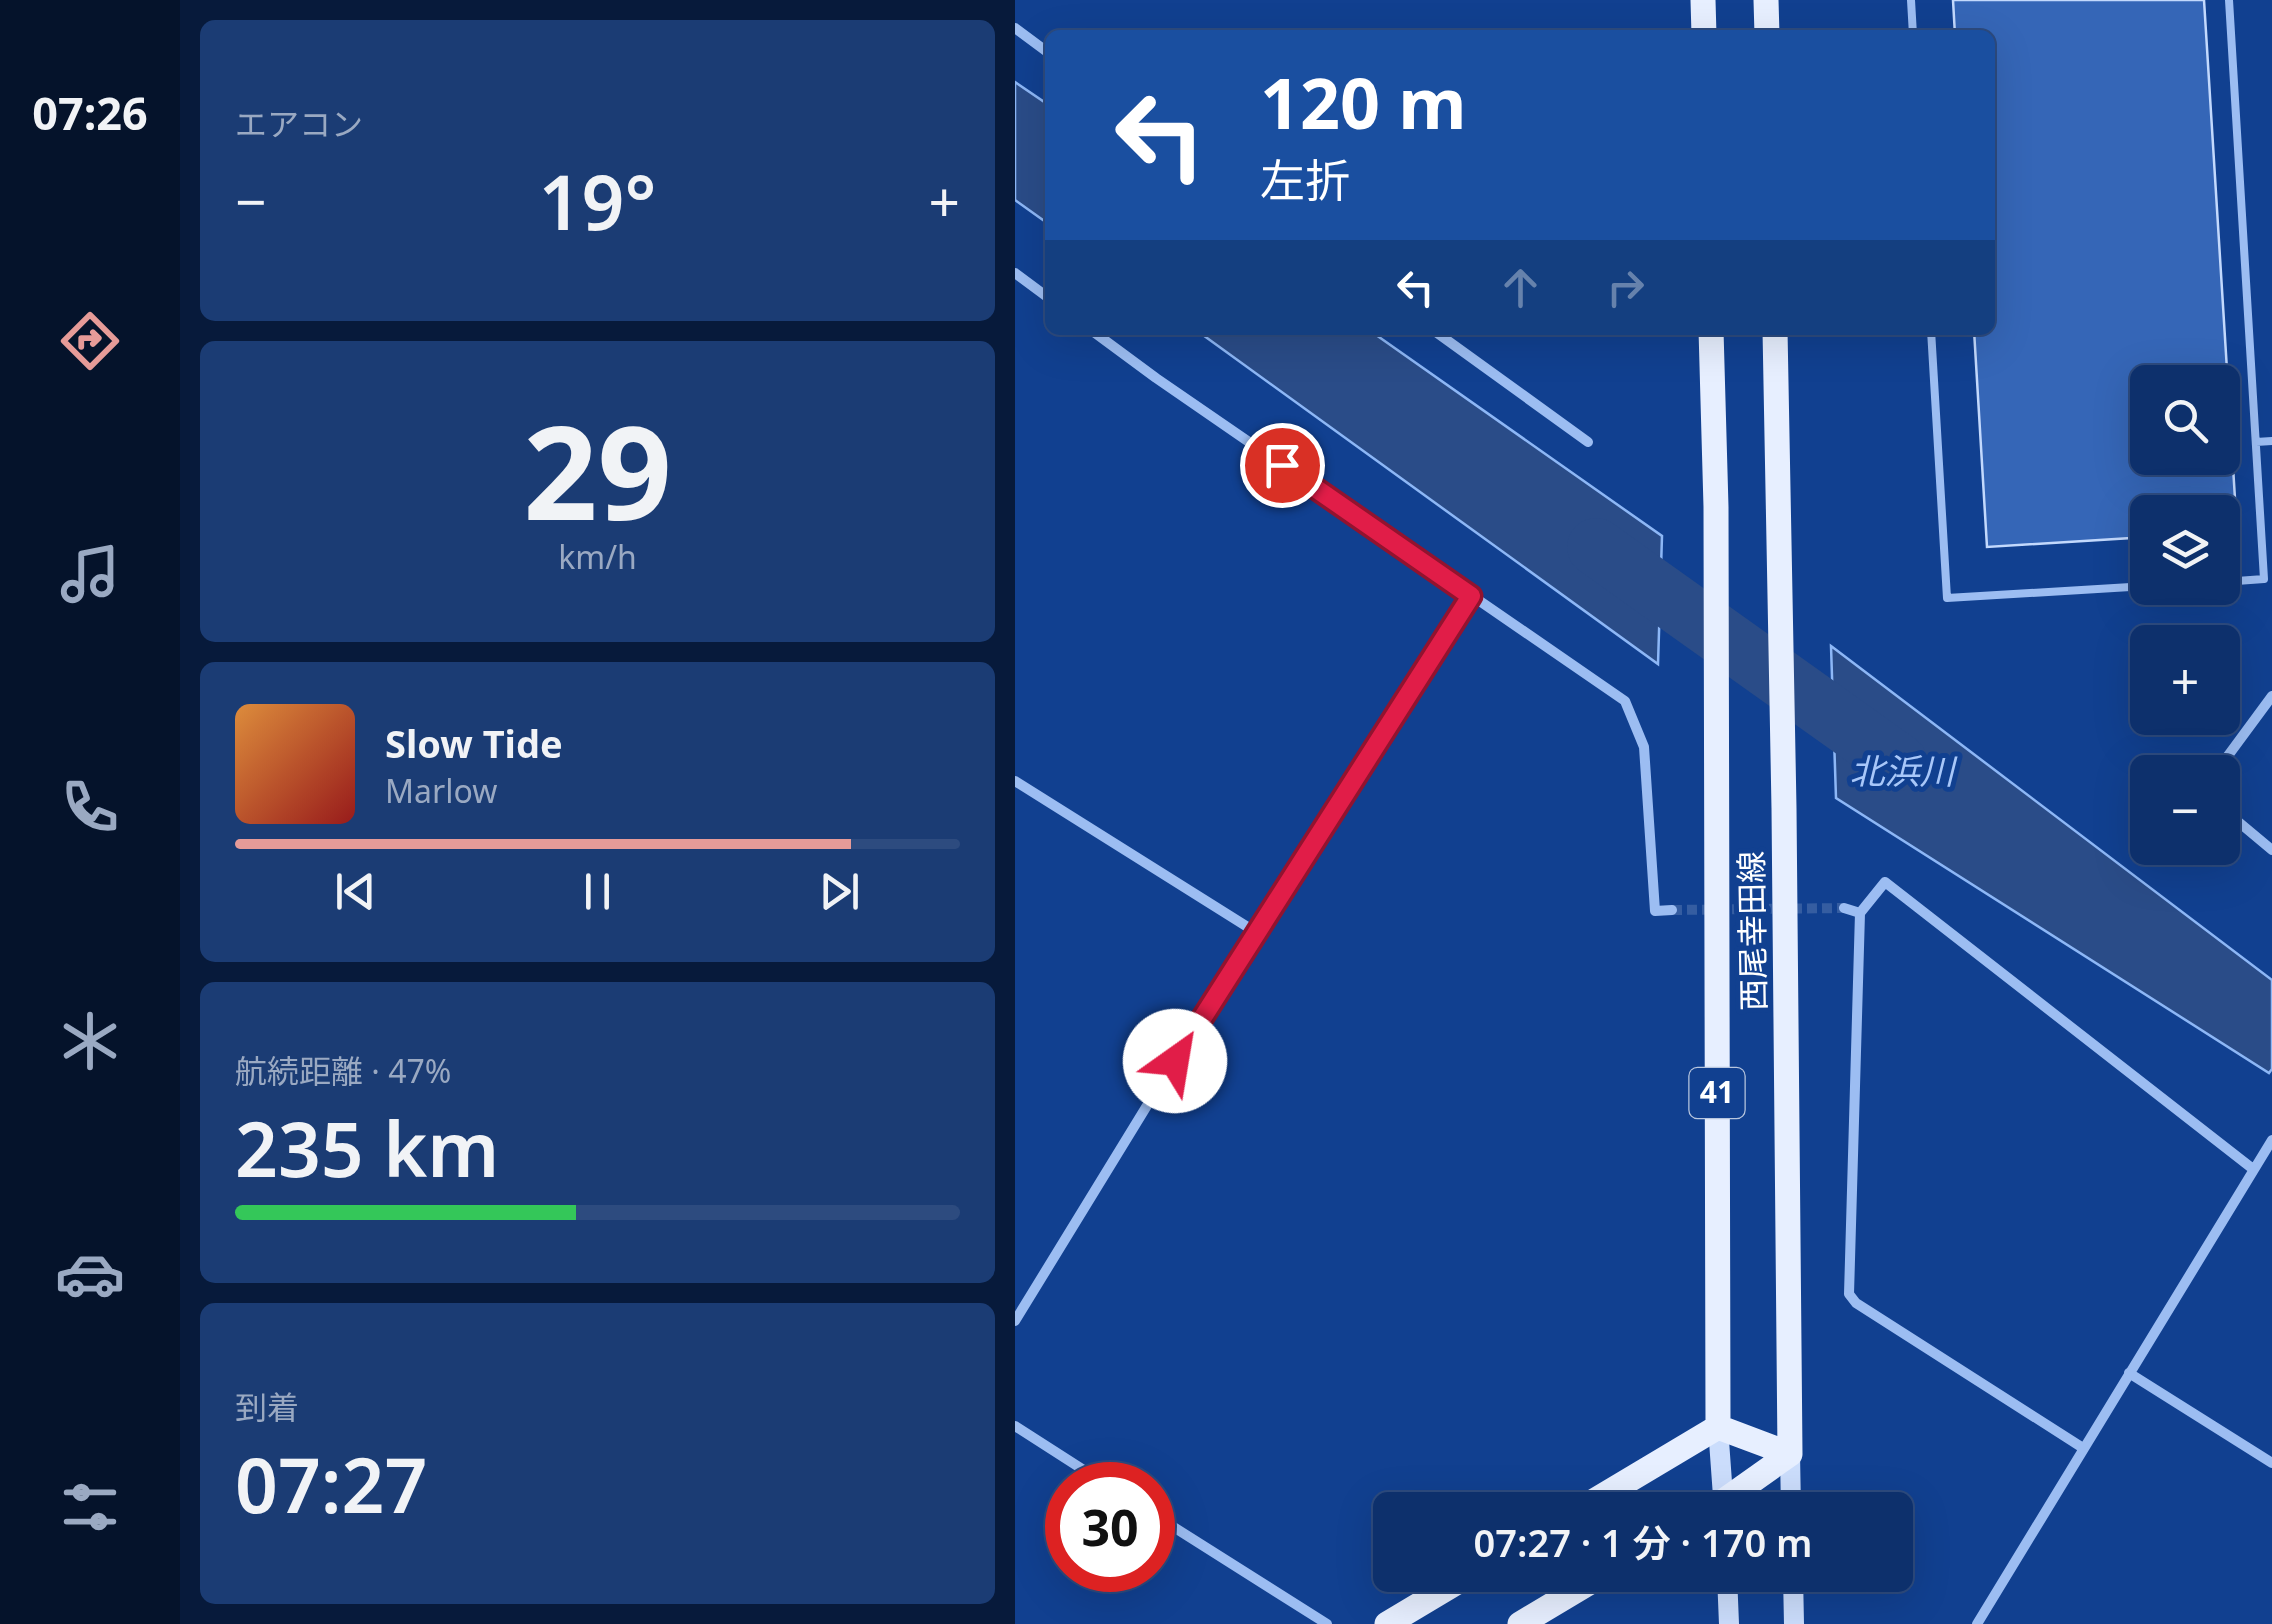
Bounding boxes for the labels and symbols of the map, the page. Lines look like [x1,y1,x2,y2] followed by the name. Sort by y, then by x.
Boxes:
[1240,423,1325,508] pin
[1849,747,1958,794] water label: 北浜川
[1729,851,1774,1011] street label: 西尾幸田線
[1123,1009,1227,1113] position arrow
[1689,1068,1745,1118] road number: 41
[1045,1462,1175,1592] speed limit sign: 30

